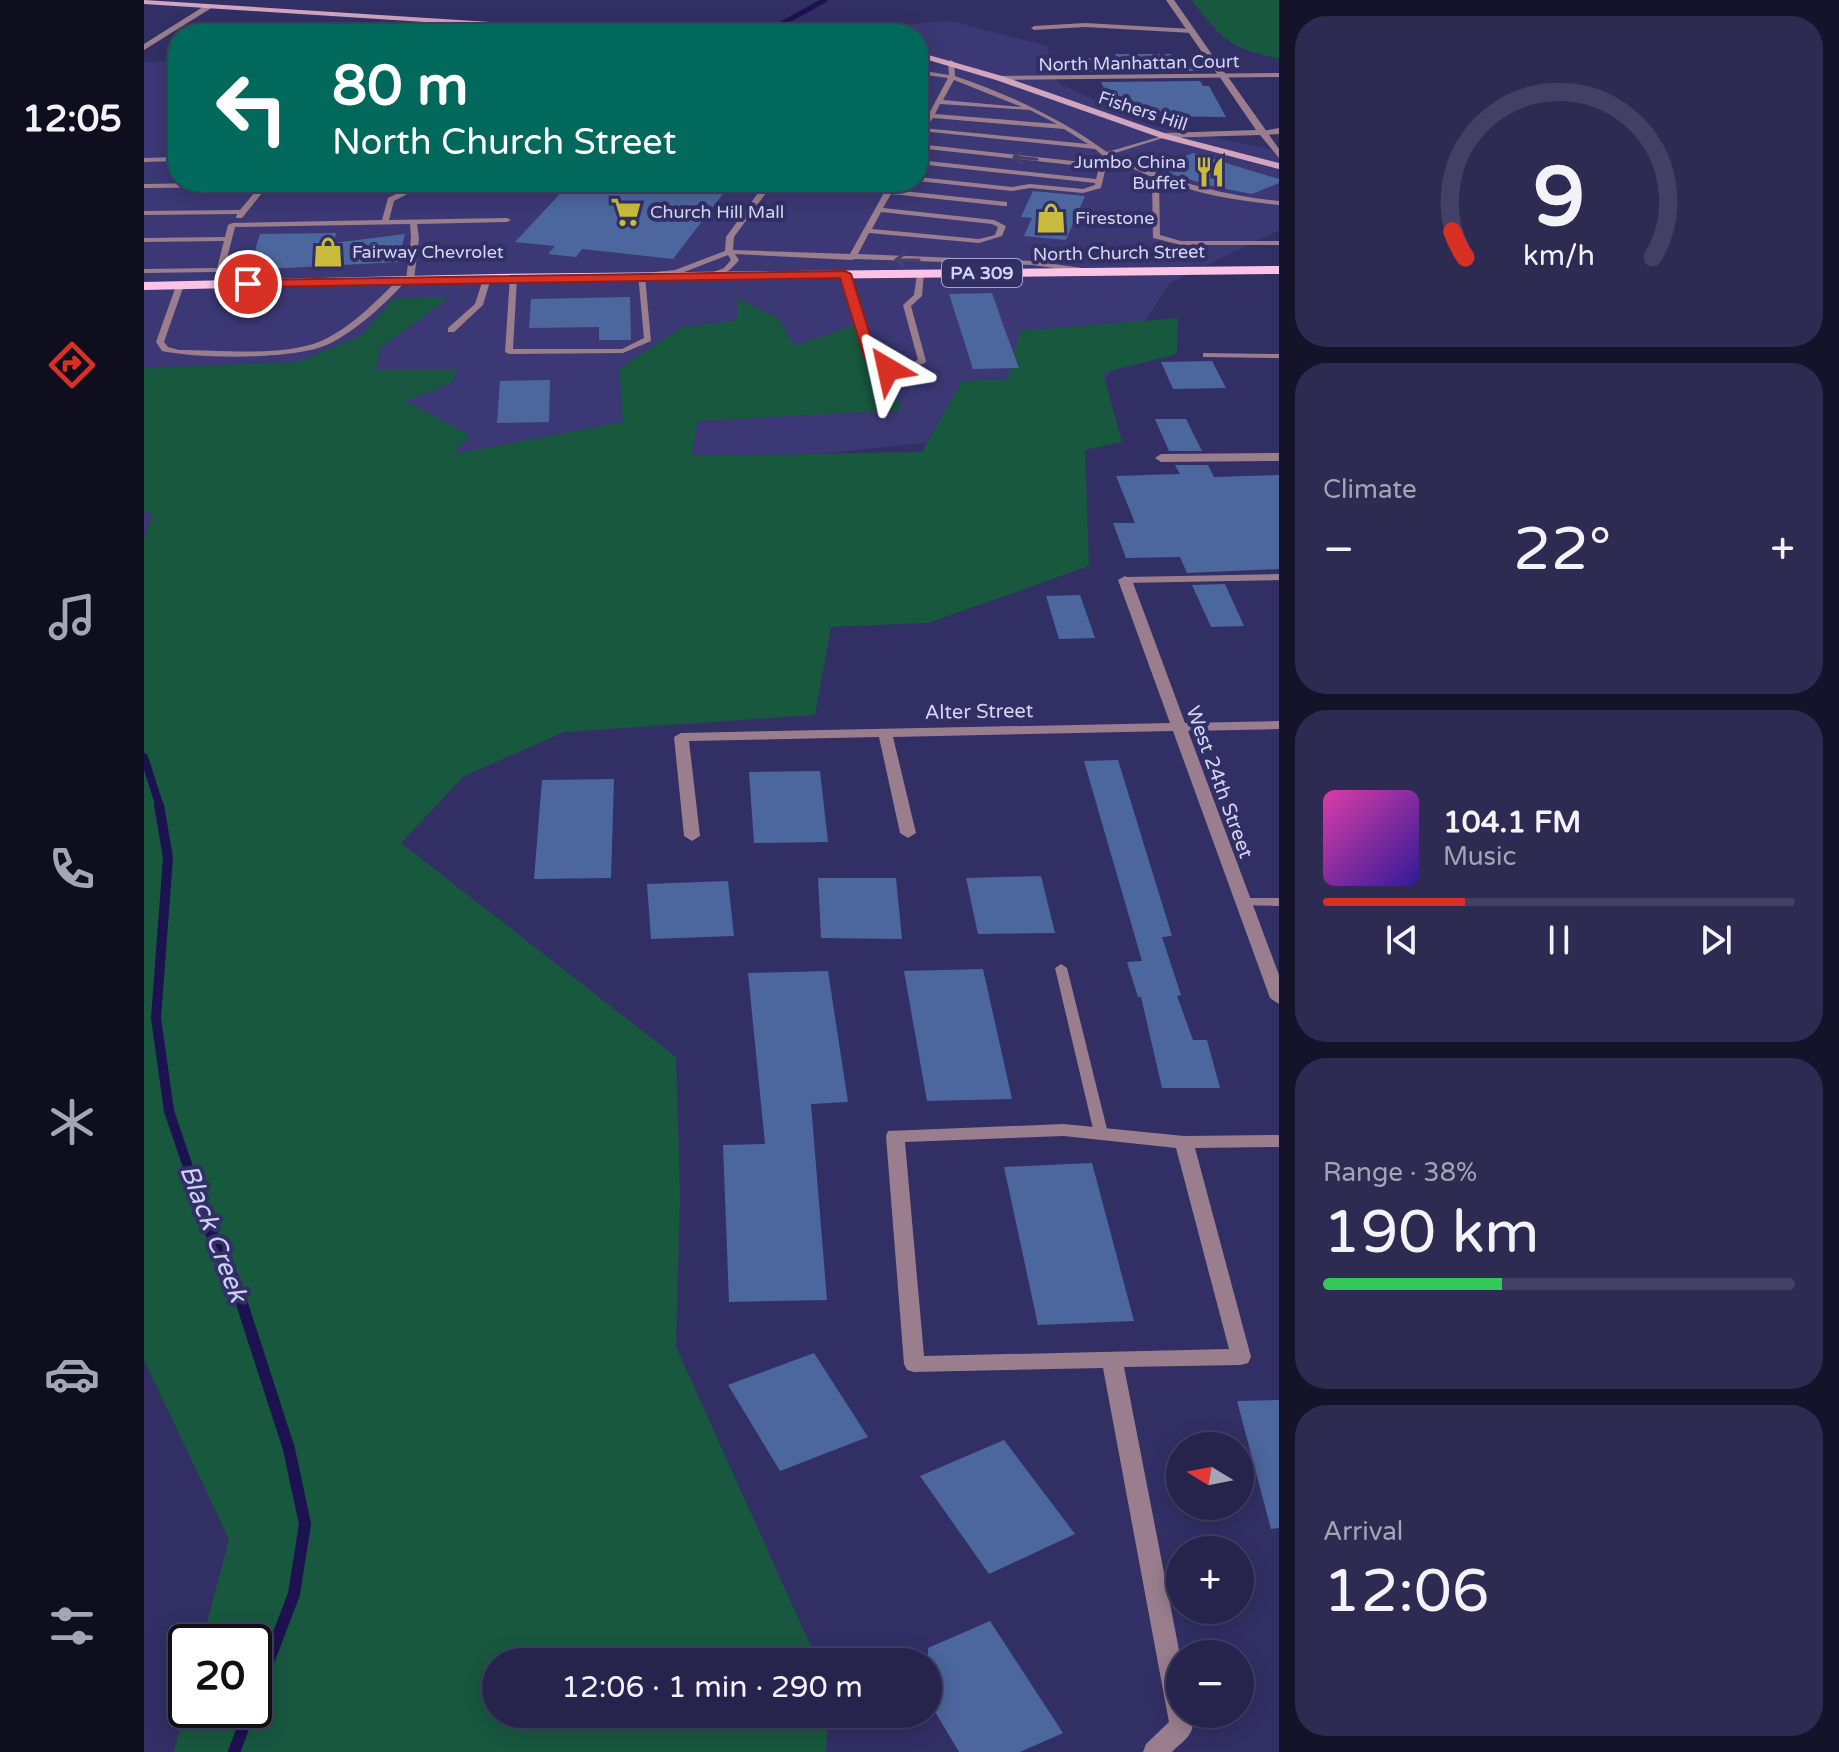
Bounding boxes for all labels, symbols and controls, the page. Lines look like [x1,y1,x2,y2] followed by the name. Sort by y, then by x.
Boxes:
[1038,50,1240,76] street label: North Manhattan Court
[332,53,468,120] text: 80 m
[200,56,304,160] icon: left
[1096,86,1190,136] street label: Fishers Hill
[22,98,122,141] text: 12:05
[332,121,676,164] text: North Church Street
[1533,147,1585,247] text: 9
[1012,150,1039,165] one-way arrow
[1074,151,1186,194] place label: Jumbo China Buffet
[1193,155,1227,189] restaurant icon: Jumbo China Buffet
[609,195,643,229] supermarket icon: Church Hill Mall
[650,201,784,223] place label: Church Hill Mall
[1034,201,1068,235] shop icon: Firestone
[1075,207,1154,229] place label: Firestone
[311,235,345,269] shop icon: Fairway Chevrolet
[1523,239,1595,273] text: km/h
[1033,240,1205,266] street label: North Church Street
[352,241,504,263] place label: Fairway Chevrolet
[214,250,282,318] pin
[894,252,921,267] one-way arrow
[942,259,1022,287] road number: PA 309
[226,262,270,306] icon: arrive
[846,327,930,411] position arrow
[44,337,100,393] icon: directions
[1323,474,1417,505] text: Climate
[1513,514,1611,586] text: 22°
[1323,524,1354,577] text: −
[1770,524,1795,577] text: +
[44,589,100,645] icon: music
[925,699,1034,725] street label: Alter Street
[1180,703,1258,862] street label: West 24th Street
[1443,804,1581,841] text: 104.1 FM
[44,841,100,897] icon: phone
[1443,841,1516,872] text: Music
[1380,918,1424,962] icon: previous
[1537,918,1581,962] icon: pause
[1694,918,1738,962] icon: next
[44,1094,100,1150] icon: climate
[1323,1157,1477,1188] text: Range · 38%
[173,1160,255,1308] water label: Black Creek
[1323,1197,1539,1269] text: 190 km
[44,1346,100,1402] icon: car
[1166,1432,1254,1520] north arrow
[1166,1432,1254,1728] map controls
[1323,1516,1403,1547] text: Arrival
[1166,1536,1254,1624] button: +
[1323,1556,1489,1628] text: 12:06
[44,1598,100,1654] icon: filters
[168,1624,272,1728] speed limit sign: 20
[1166,1640,1254,1728] button: −
[561,1669,863,1706] text: 12:06 · 1 min · 290 m

